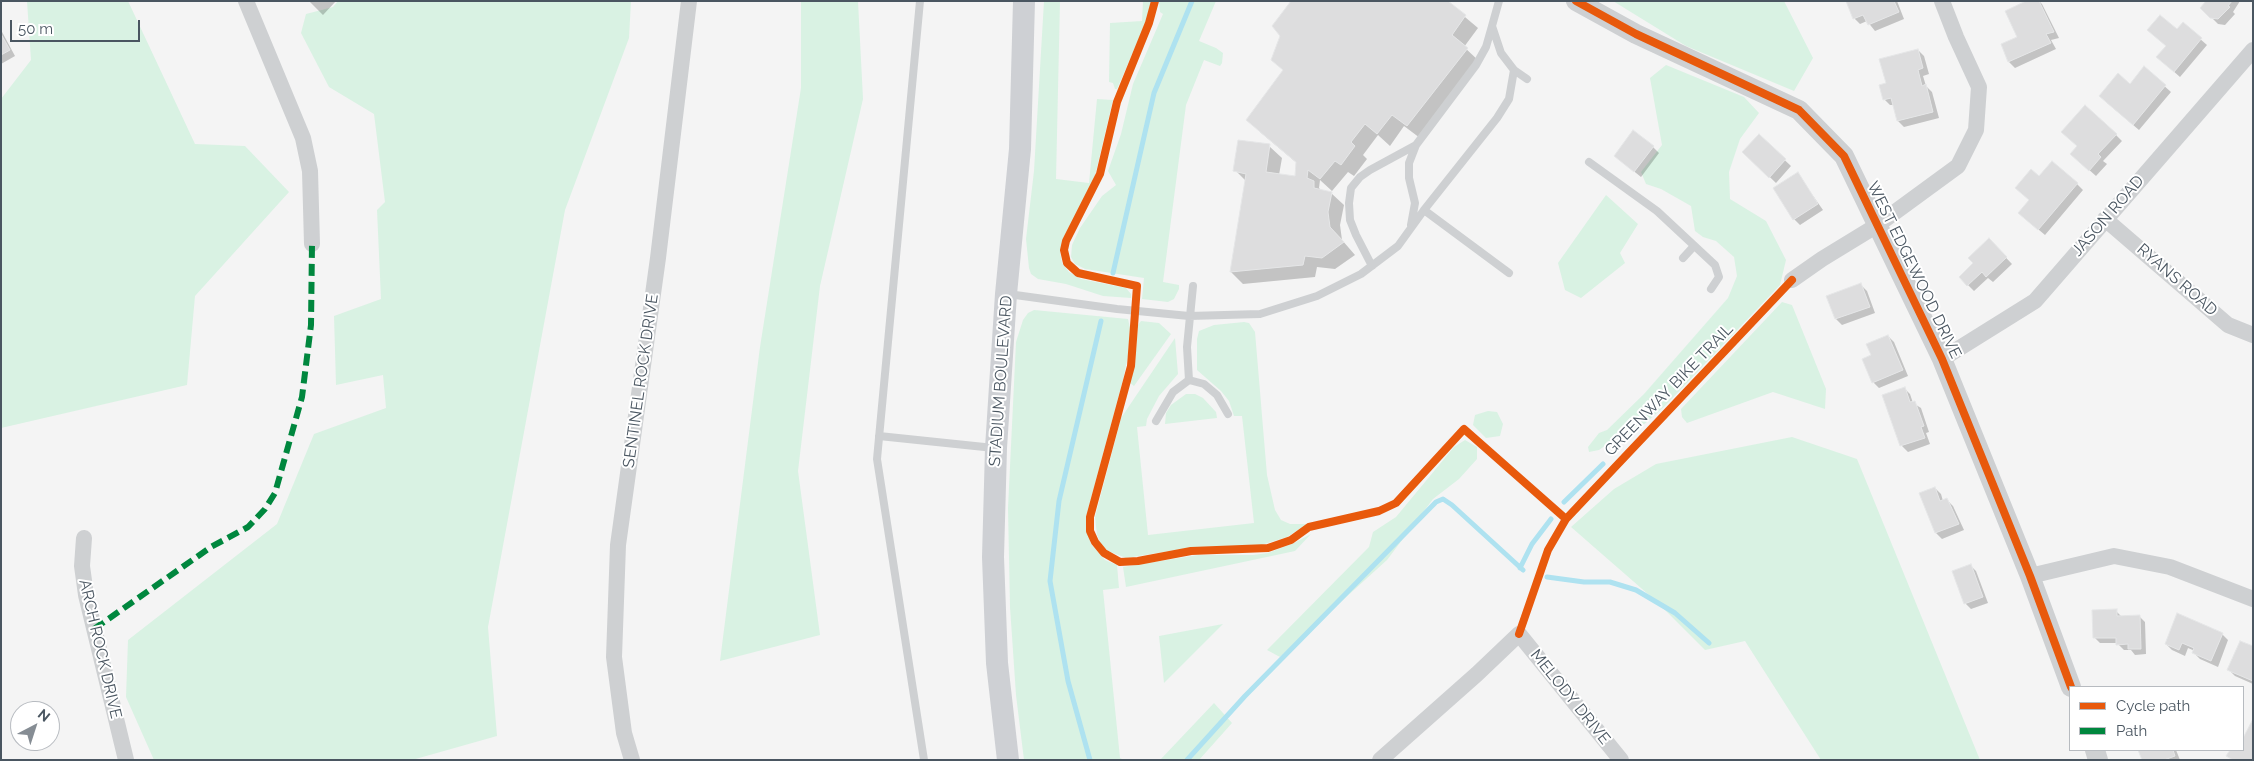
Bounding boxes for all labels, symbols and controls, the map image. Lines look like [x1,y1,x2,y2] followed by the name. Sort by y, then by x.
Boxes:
[12,10,142,42] scale bar
[18,20,53,38] text: 50 m
[2068,172,2148,260] street label: JASON ROAD
[1863,178,1965,362] street label: WEST EDGEWOOD DRIVE
[2133,240,2221,320] street label: RYANS ROAD
[619,293,663,469] street label: SENTINEL ROCK DRIVE
[985,295,1017,467] street label: STADIUM BOULEVARD
[1601,320,1737,460] street label: GREENWAY BIKE TRAIL
[75,577,125,721] street label: ARCH ROCK DRIVE
[1526,646,1614,748] street label: MELODY DRIVE
[2069,686,2244,751] legend
[2116,697,2190,715] text: Cycle path
[10,701,60,751] north arrow
[35,706,53,725] text: N
[2116,722,2147,740] text: Path

